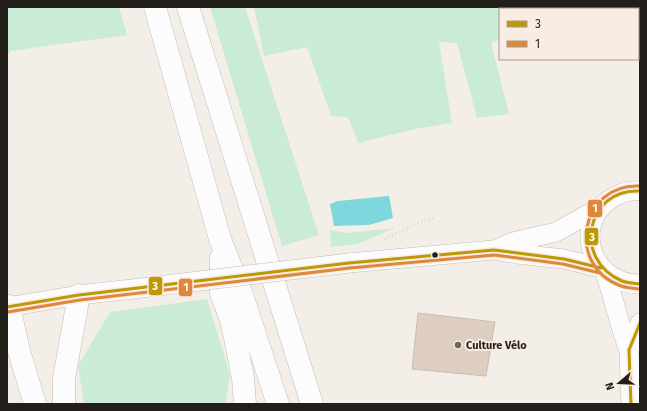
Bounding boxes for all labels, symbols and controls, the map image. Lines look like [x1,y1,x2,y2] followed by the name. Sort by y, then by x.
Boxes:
[499,8,639,60] legend
[535,17,541,31] text: 3
[535,37,540,51] text: 1
[587,199,603,218] line badge: 1
[592,202,598,215] text: 1
[584,227,599,246] line badge: 3
[588,231,595,244] text: 3
[430,250,440,260] unlabelled marker
[148,276,163,296] line badge: 3
[178,278,193,297] line badge: 1
[151,280,158,293] text: 3
[183,281,189,294] text: 1
[466,339,527,352] place label: Culture Vélo
[453,340,463,350] marker: Culture Vélo
[599,363,639,403] north arrow
[603,381,617,392] text: N

